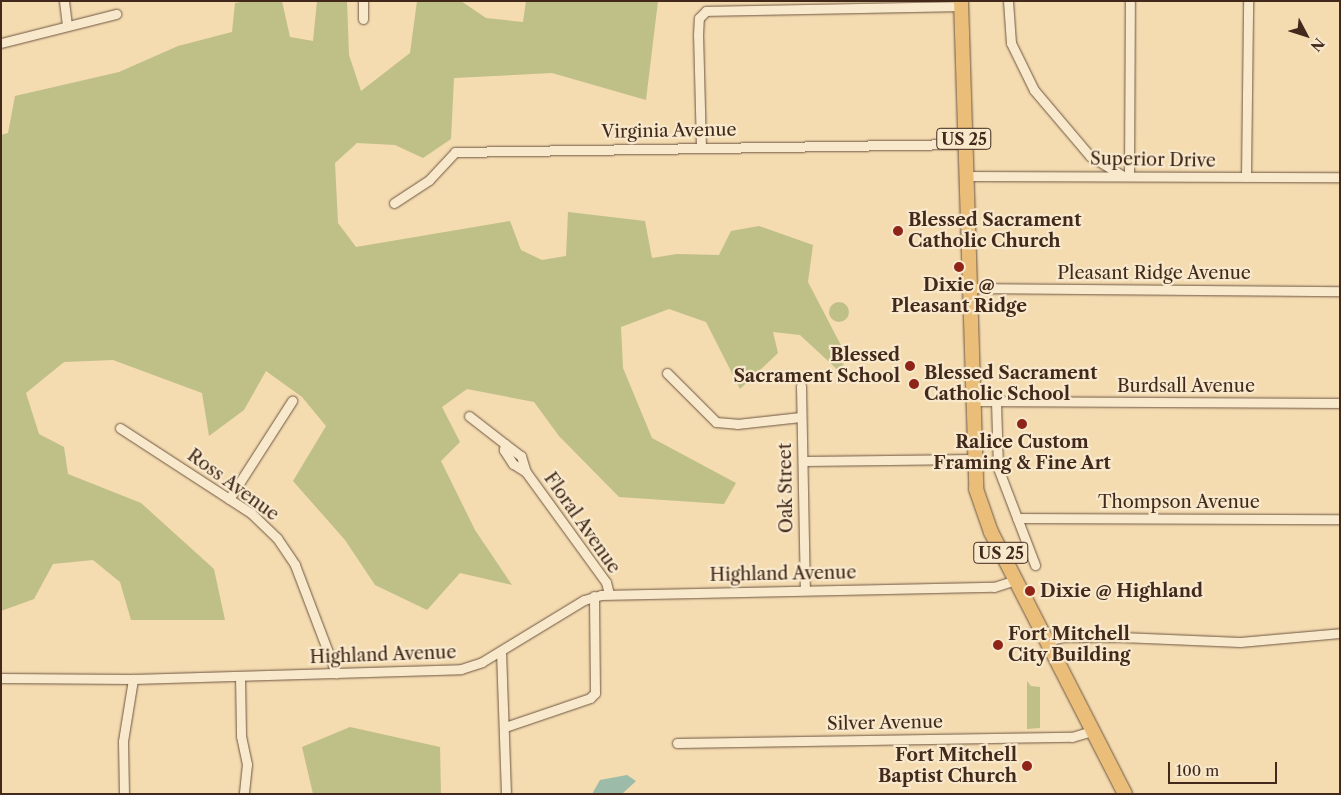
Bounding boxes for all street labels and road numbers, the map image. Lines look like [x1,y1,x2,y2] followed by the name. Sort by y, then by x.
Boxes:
[601,119,737,143] street label: Virginia Avenue
[935,126,993,152] road number: US 25
[1090,148,1216,172] street label: Superior Drive
[1057,262,1251,284] street label: Pleasant Ridge Avenue
[1117,375,1255,397] street label: Burdsall Avenue
[774,442,798,534] street label: Oak Street
[183,444,283,526] street label: Ross Avenue
[539,468,625,578] street label: Floral Avenue
[1098,491,1260,513] street label: Thompson Avenue
[972,540,1030,566] road number: US 25
[709,562,857,586] street label: Highland Avenue
[309,642,457,668] street label: Highland Avenue
[826,711,944,735] street label: Silver Avenue

